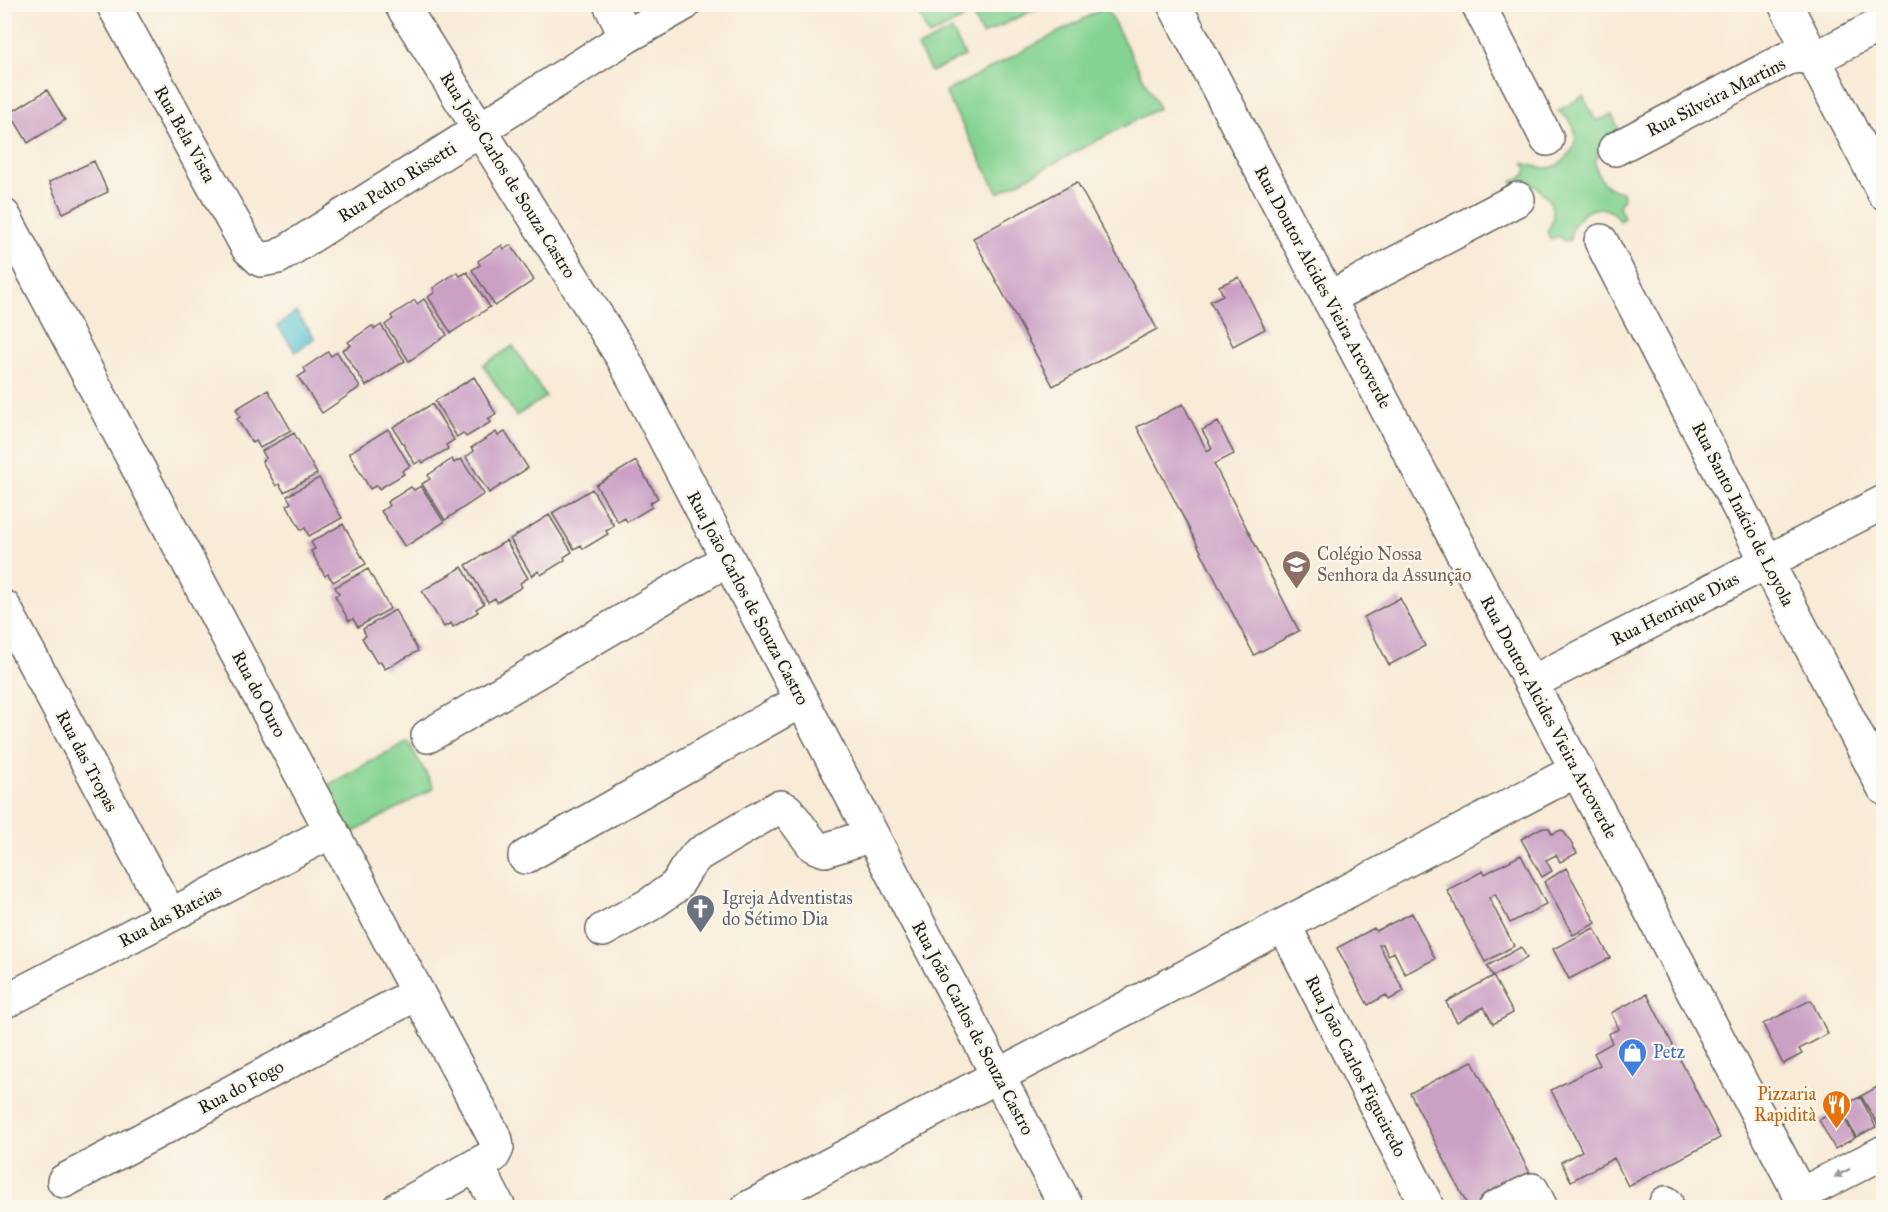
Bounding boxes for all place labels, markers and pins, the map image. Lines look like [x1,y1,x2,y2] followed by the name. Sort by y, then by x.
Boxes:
[1317,543,1471,586] place label: Colégio Nossa Senhora da Assunção
[1280,548,1312,590] school or university icon: Colégio Nossa Senhora da Assunção
[722,887,853,930] place label: Igreja Adventistas do Sétimo Dia
[685,892,717,934] church icon: Igreja Adventistas do Sétimo Dia
[1616,1036,1648,1078] shop icon: Petz
[1653,1041,1685,1063] place label: Petz
[1754,1083,1816,1126] place label: Pizzaria Rapidità
[1821,1088,1853,1130] restaurant icon: Pizzaria Rapidità

